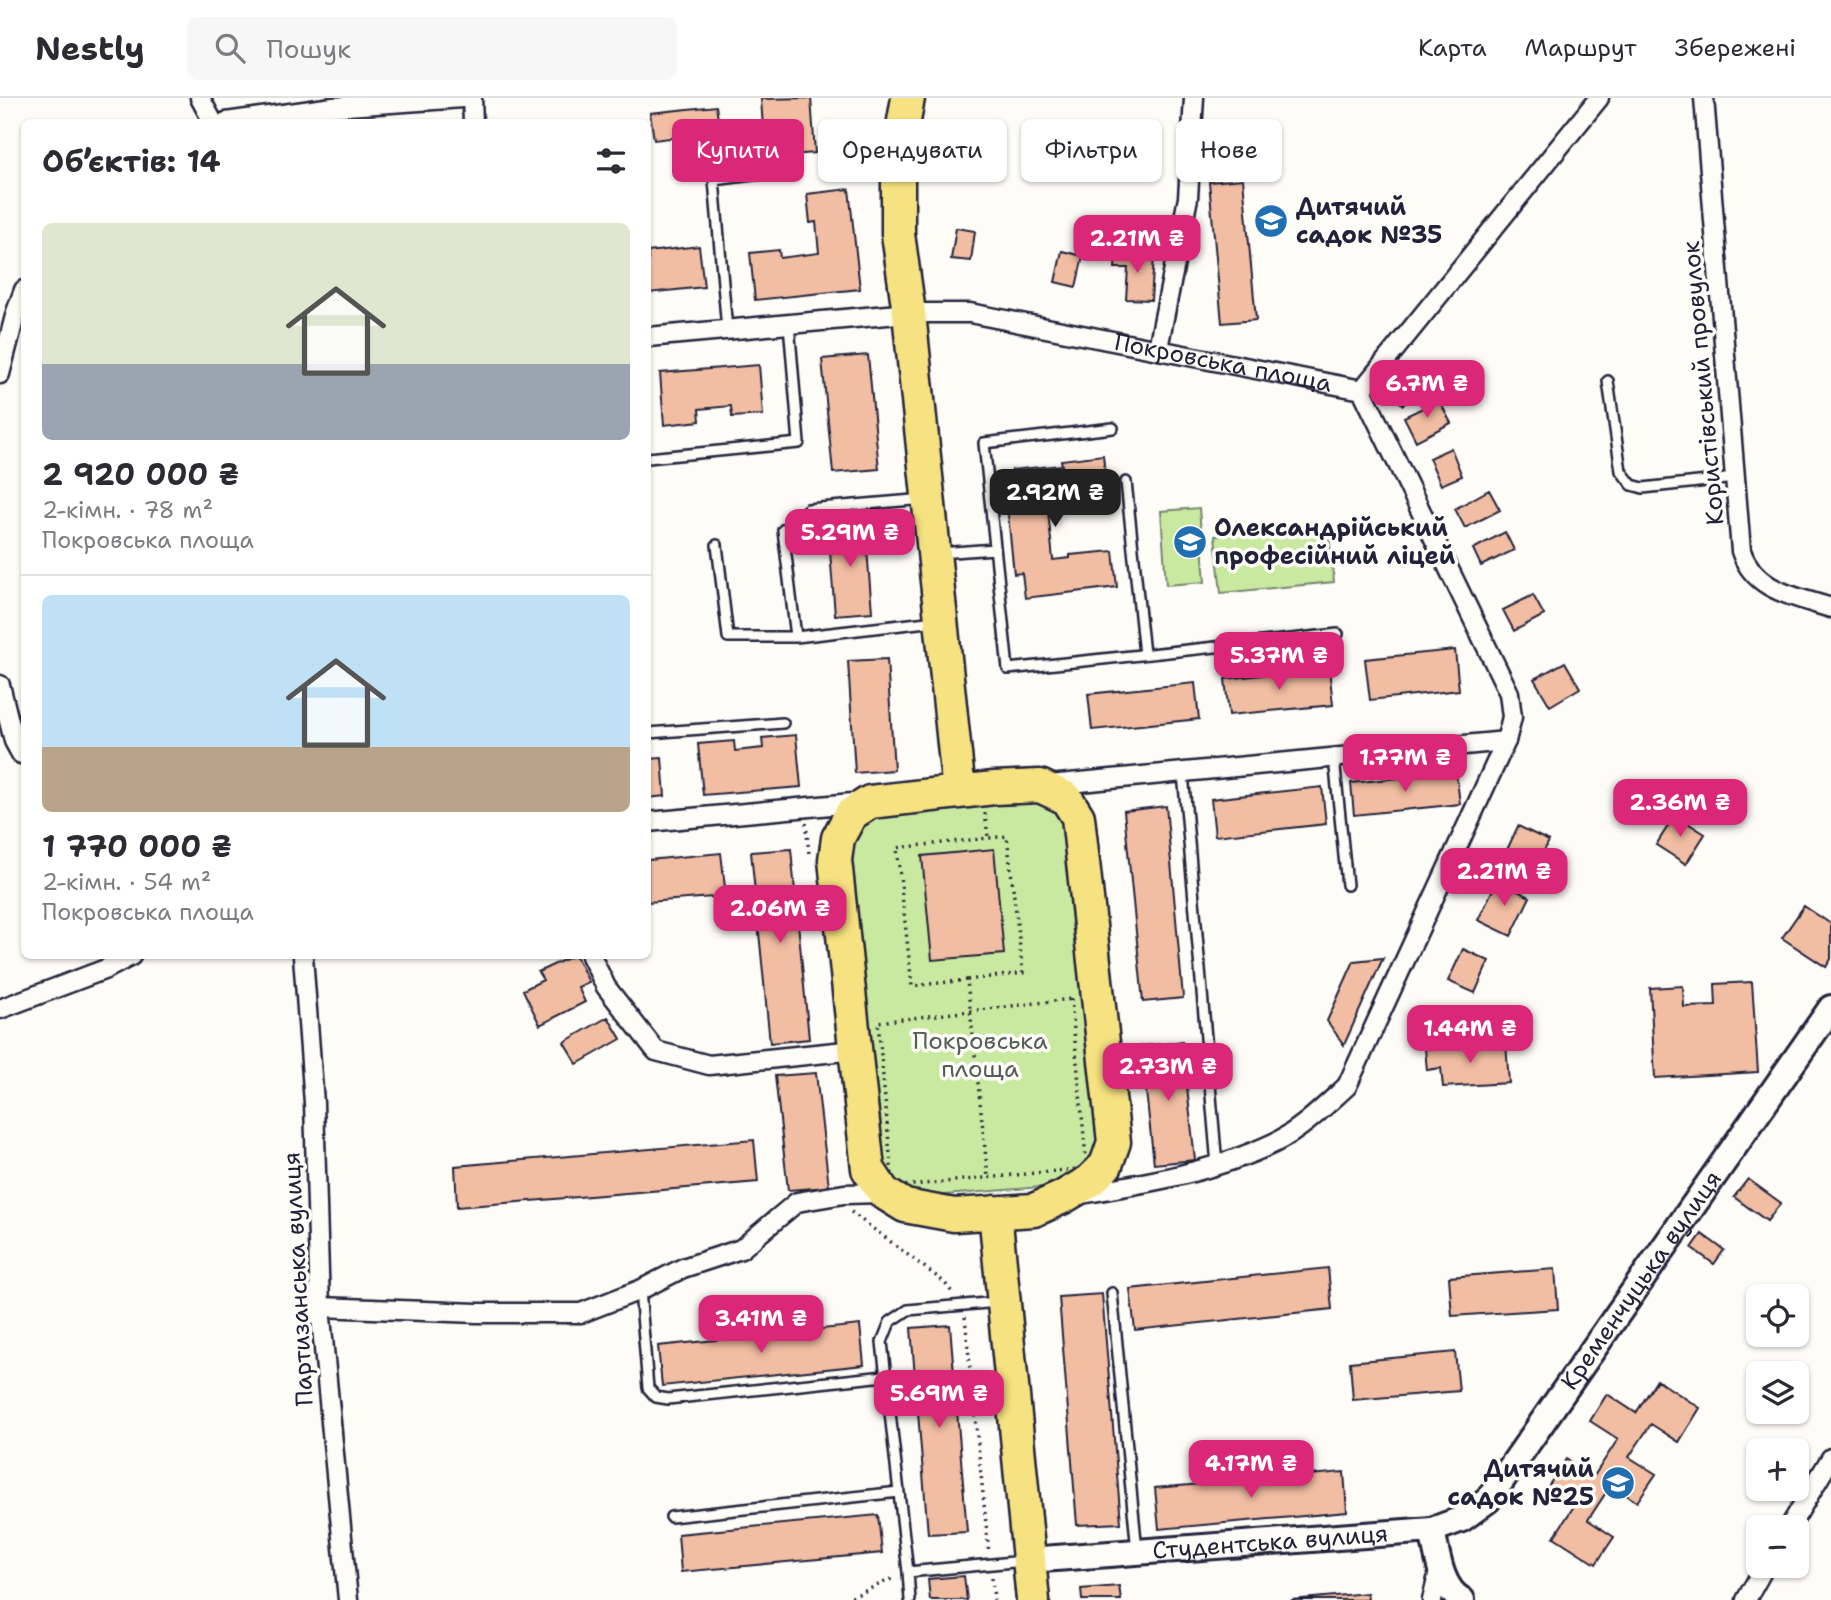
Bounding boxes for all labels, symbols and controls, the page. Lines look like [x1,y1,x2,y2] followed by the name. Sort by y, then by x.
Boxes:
[187,17,677,80] search box
[35,26,145,71] text: Nestly
[211,29,249,67] icon: search
[267,31,351,66] text: Пошук
[1418,32,1487,64] text: Карта
[1525,32,1637,64] text: Маршрут
[1675,32,1796,64] text: Збережені
[672,119,804,182] chip: Купити
[818,119,1007,182] chip: Орендувати
[1021,119,1162,182] chip: Фільтри
[1176,119,1282,182] chip: Нове
[42,141,221,182] text: Об’єктів: 14
[592,142,630,180] icon: filters
[1296,191,1442,251] place label: Дитячий садок №35
[1252,202,1290,240] school or university icon: Дитячий садок №35
[1072,216,1202,275] pin: 2.21M ₴
[1090,223,1184,253] text: 2.21M ₴
[1675,239,1731,527] street label: Користівський провулок
[273,268,399,394] icon: home
[1111,326,1335,400] street label: Покровська площа
[1370,360,1484,420] pin: 6.7M ₴
[1386,368,1468,398] text: 6.7M ₴
[42,454,239,495] text: 2 920 000 ₴
[990,470,1120,529] pin: 2.92M ₴
[1006,477,1104,507] text: 2.92M ₴
[42,495,213,525] text: 2-кімн. · 78 m²
[785,510,915,569] pin: 5.29M ₴
[1214,512,1456,572] place label: Олександрійський професійний ліцей
[801,517,899,547] text: 5.29M ₴
[1171,523,1209,561] school or university icon: Олександрійський професійний ліцей
[42,525,254,555] text: Покровська площа
[1214,632,1344,692] pin: 5.37M ₴
[273,640,399,766] icon: home
[1230,640,1328,670] text: 5.37M ₴
[1340,734,1470,794] pin: 1.77M ₴
[1359,742,1451,772] text: 1.77M ₴
[1615,780,1745,839] pin: 2.36M ₴
[1629,787,1731,817] text: 2.36M ₴
[42,826,232,867] text: 1 770 000 ₴
[1439,848,1569,908] pin: 2.21M ₴
[1457,856,1551,886] text: 2.21M ₴
[42,867,211,897] text: 2-кімн. · 54 m²
[715,886,845,945] pin: 2.06M ₴
[729,893,831,923] text: 2.06M ₴
[42,897,254,927] text: Покровська площа
[1405,1006,1535,1065] pin: 1.44M ₴
[1423,1013,1517,1043] text: 1.44M ₴
[912,1025,1048,1085] park label: Покровська площа
[1103,1044,1233,1103] pin: 2.73M ₴
[1119,1051,1217,1081] text: 2.73M ₴
[275,1151,321,1407] street label: Партизанська вулиця
[1554,1164,1729,1396] street label: Кременчуцька вулиця
[1746,1284,1809,1578] map controls
[1746,1284,1809,1347] button: locate
[696,1296,826,1355] pin: 3.41M ₴
[715,1303,807,1333] text: 3.41M ₴
[1746,1361,1809,1424] button: layers
[874,1370,1004,1430] pin: 5.69M ₴
[890,1378,988,1408] text: 5.69M ₴
[1746,1438,1809,1501] button: +
[1186,1440,1316,1500] pin: 4.17M ₴
[1205,1448,1297,1478] text: 4.17M ₴
[1448,1453,1594,1513] place label: Дитячий садок №25
[1599,1464,1637,1502] school or university icon: Дитячий садок №25
[1746,1515,1809,1578] button: −
[1151,1517,1389,1567] street label: Студентська вулиця

